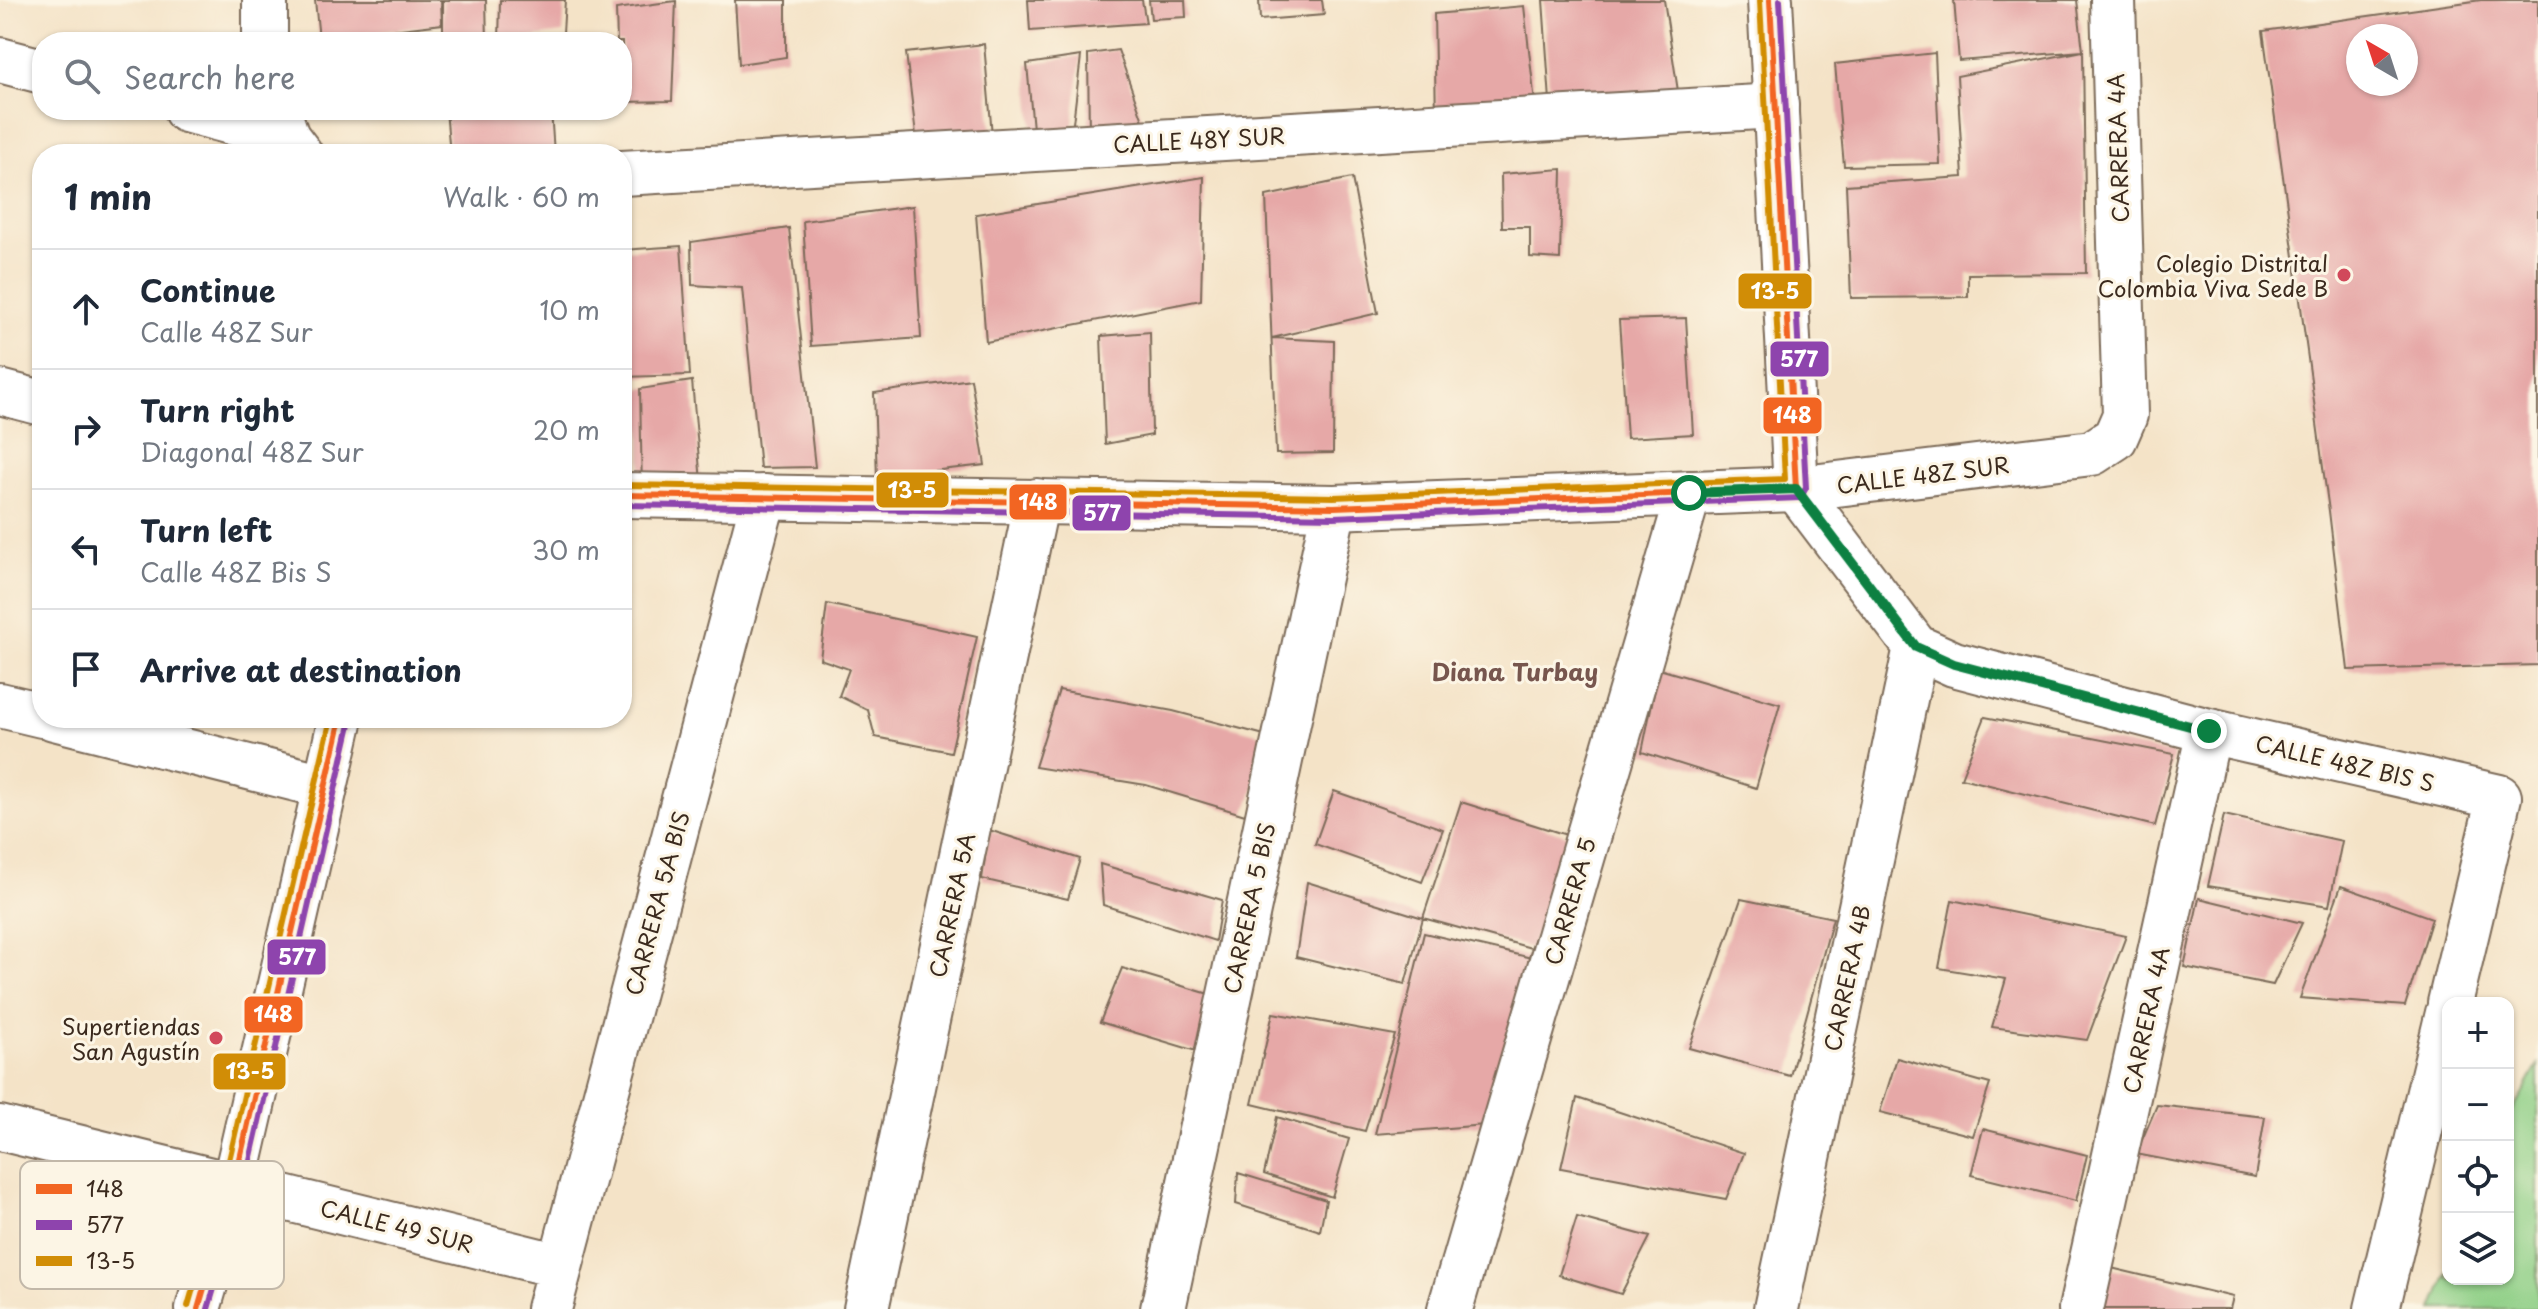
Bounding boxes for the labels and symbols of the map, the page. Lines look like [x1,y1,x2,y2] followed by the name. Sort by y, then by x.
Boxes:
[2346,24,2418,96] north arrow
[2098,73,2136,223] street label: CARRERA 4A
[1112,118,1286,160] street label: CALLE 48Y SUR
[2098,246,2328,304] place label: Colegio Distrital Colombia Viva Sede B
[2335,266,2353,284] marker: Colegio Distrital Colombia Viva Sede B
[1737,272,1813,310] line badge: 13-5
[1750,273,1800,306] text: 13-5
[1769,340,1830,378] line badge: 577
[1780,341,1818,374] text: 577
[1762,396,1823,435] line badge: 148
[1772,397,1812,430] text: 148
[1835,447,2011,501] street label: CALLE 48Z SUR
[875,471,950,509] line badge: 13-5
[887,472,937,505] text: 13-5
[1671,475,1707,511] route start
[1008,483,1068,521] line badge: 148
[1018,484,1058,517] text: 148
[1071,494,1132,532] line badge: 577
[1083,495,1121,528] text: 577
[1432,653,1598,689] district label: Diana Turbay
[2191,713,2227,749] route end
[2252,725,2438,799] street label: CALLE 48Z BIS S
[616,807,696,999] street label: CARRERA 5A BIS
[1214,819,1282,997] street label: CARRERA 5 BIS
[920,829,982,980] street label: CARRERA 5A
[1535,833,1603,969] street label: CARRERA 5
[1814,902,1878,1054] street label: CARRERA 4B
[266,938,327,976] line badge: 577
[278,939,316,972] text: 577
[2113,944,2177,1096] street label: CARRERA 4A
[243,995,304,1034] line badge: 148
[253,996,293,1029] text: 148
[62,1009,200,1067] place label: Supertiendas San Agustín
[207,1029,225,1047] marker: Supertiendas San Agustín
[212,1052,287,1091] line badge: 13-5
[225,1053,275,1086] text: 13-5
[20,1161,284,1289] legend
[86,1171,124,1204] text: 148
[317,1190,477,1260] street label: CALLE 49 SUR
[86,1207,124,1240] text: 577
[86,1243,135,1276] text: 13-5

